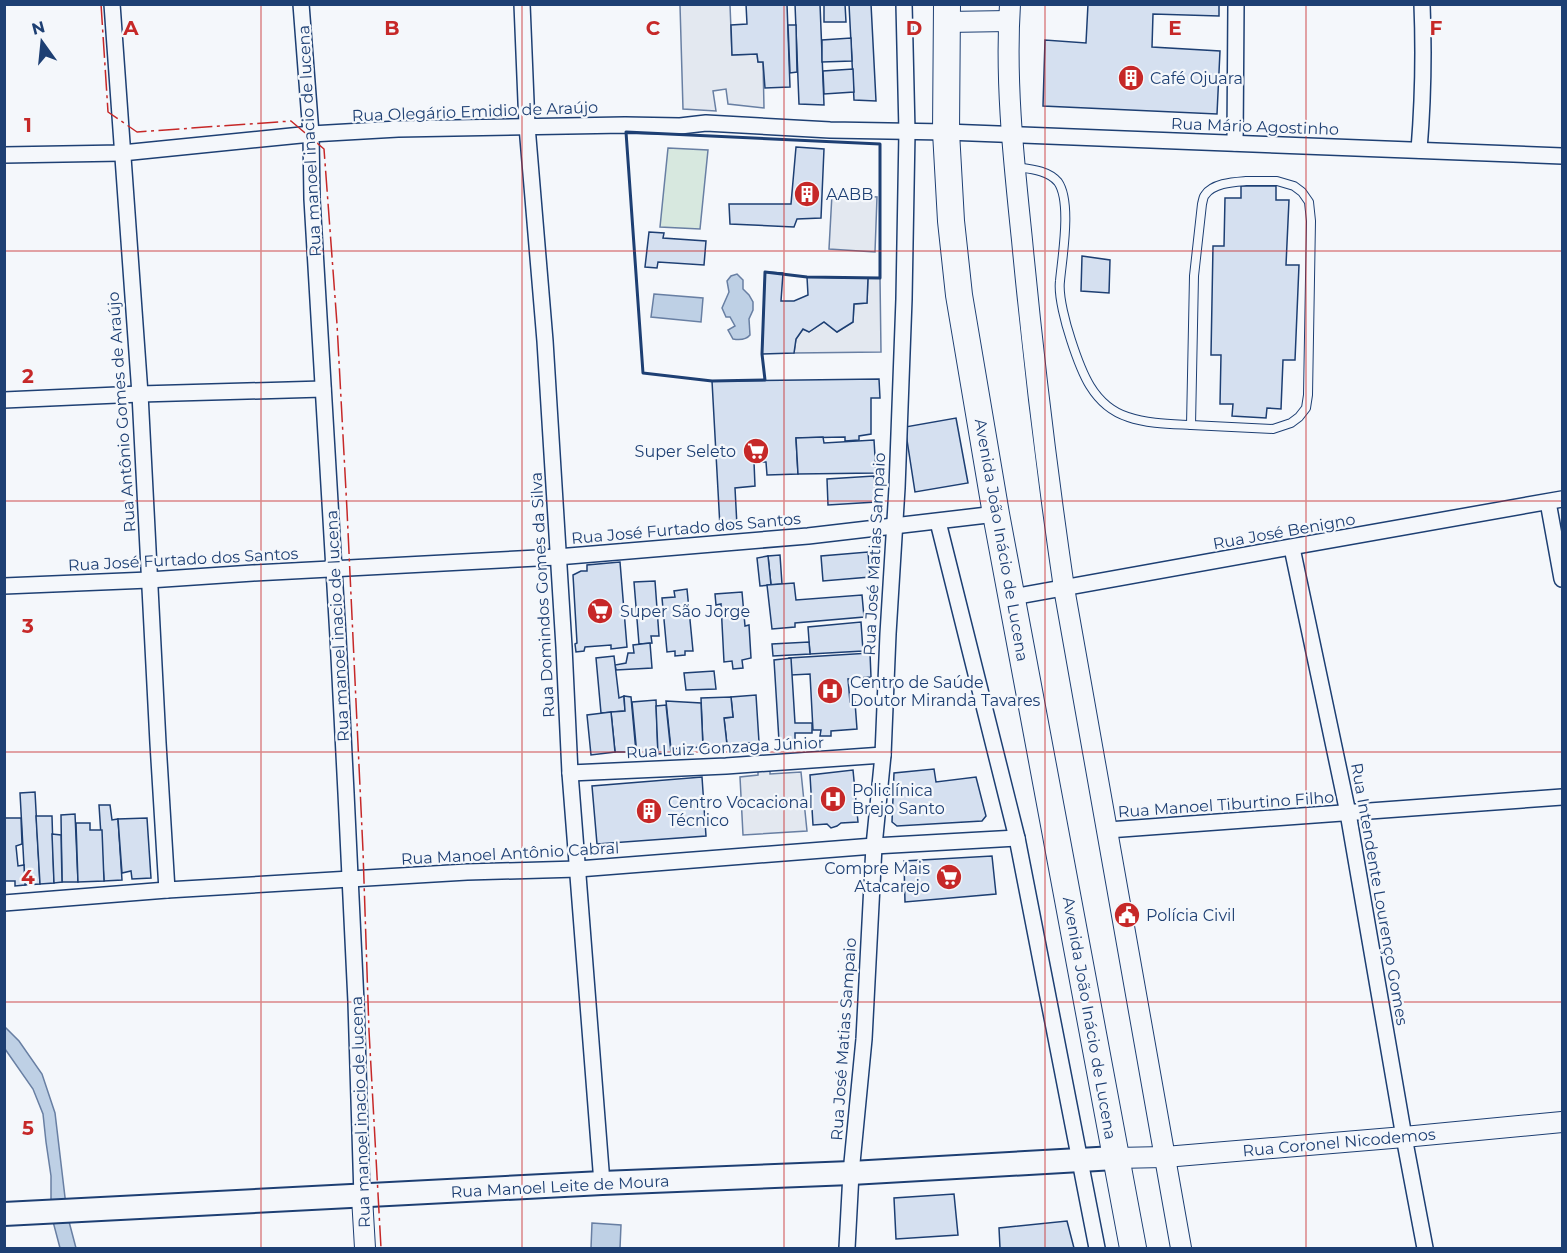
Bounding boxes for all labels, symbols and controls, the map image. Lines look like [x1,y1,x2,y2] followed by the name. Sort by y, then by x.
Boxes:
[12,12,72,72] north arrow
[122,16,139,40] text: A
[384,16,400,40] text: B
[646,16,661,40] text: C
[906,16,922,40] text: D
[1168,16,1182,40] text: E
[1430,16,1443,40] text: F
[30,17,47,39] text: N
[294,25,325,257] street label: Rua manoel inacio de lucena
[1116,63,1146,93] building icon: Café Ojuara
[1150,69,1243,88] place label: Café Ojuara
[352,98,599,125] street label: Rua Olegário Emidio de Araújo
[24,113,32,137] text: 1
[1171,114,1339,139] street label: Rua Mário Agostinho
[792,179,822,209] building icon: AABB
[826,185,873,204] place label: AABB
[104,291,139,533] street label: Rua Antônio Gomes de Araújo
[22,364,34,388] text: 2
[971,417,1032,663] street label: Avenida João Inácio de Lucena
[741,436,771,466] supermarket icon: Super Seleto
[635,442,736,461] place label: Super Seleto
[860,452,889,656] street label: Rua José Matias Sampaio
[527,472,558,718] street label: Rua Domindos Gomes da Silva
[570,509,802,548] street label: Rua José Furtado dos Santos
[322,510,353,742] street label: Rua manoel inacio de lucena
[1211,510,1357,553] street label: Rua José Benigno
[67,544,299,575] street label: Rua José Furtado dos Santos
[585,596,615,626] supermarket icon: Super São Jorge
[620,602,750,621] place label: Super São Jorge
[21,614,34,638] text: 3
[850,673,1041,710] place label: Centro de Saúde Doutor Miranda Tavares
[815,676,845,706] hospital icon: Centro de Saúde Doutor Miranda Tavares
[625,733,825,762] street label: Rua Luiz Gonzaga Júnior
[1347,761,1412,1027] street label: Rua Intendente Lourenço Gomes
[852,781,945,818] place label: Policlínica Brejo Santo
[818,784,848,814] hospital icon: Policlínica Brejo Santo
[1117,787,1335,822] street label: Rua Manoel Tiburtino Filho
[668,793,813,830] place label: Centro Vocacional Técnico
[634,796,664,826] building icon: Centro Vocacional Técnico
[400,838,620,869] street label: Rua Manoel Antônio Cabral
[824,859,930,896] place label: Compre Mais Atacarejo
[934,862,964,892] supermarket icon: Compre Mais Atacarejo
[21,865,35,889] text: 4
[1059,895,1120,1141] street label: Avenida João Inácio de Lucena
[1112,900,1142,930] public building icon: Polícia Civil
[1146,906,1236,925] place label: Polícia Civil
[827,937,860,1141] street label: Rua José Matias Sampaio
[347,996,374,1228] street label: Rua manoel inacio de lucena
[22,1116,34,1140] text: 5
[1242,1125,1437,1160] street label: Rua Coronel Nicodemos
[450,1171,670,1202] street label: Rua Manoel Leite de Moura

